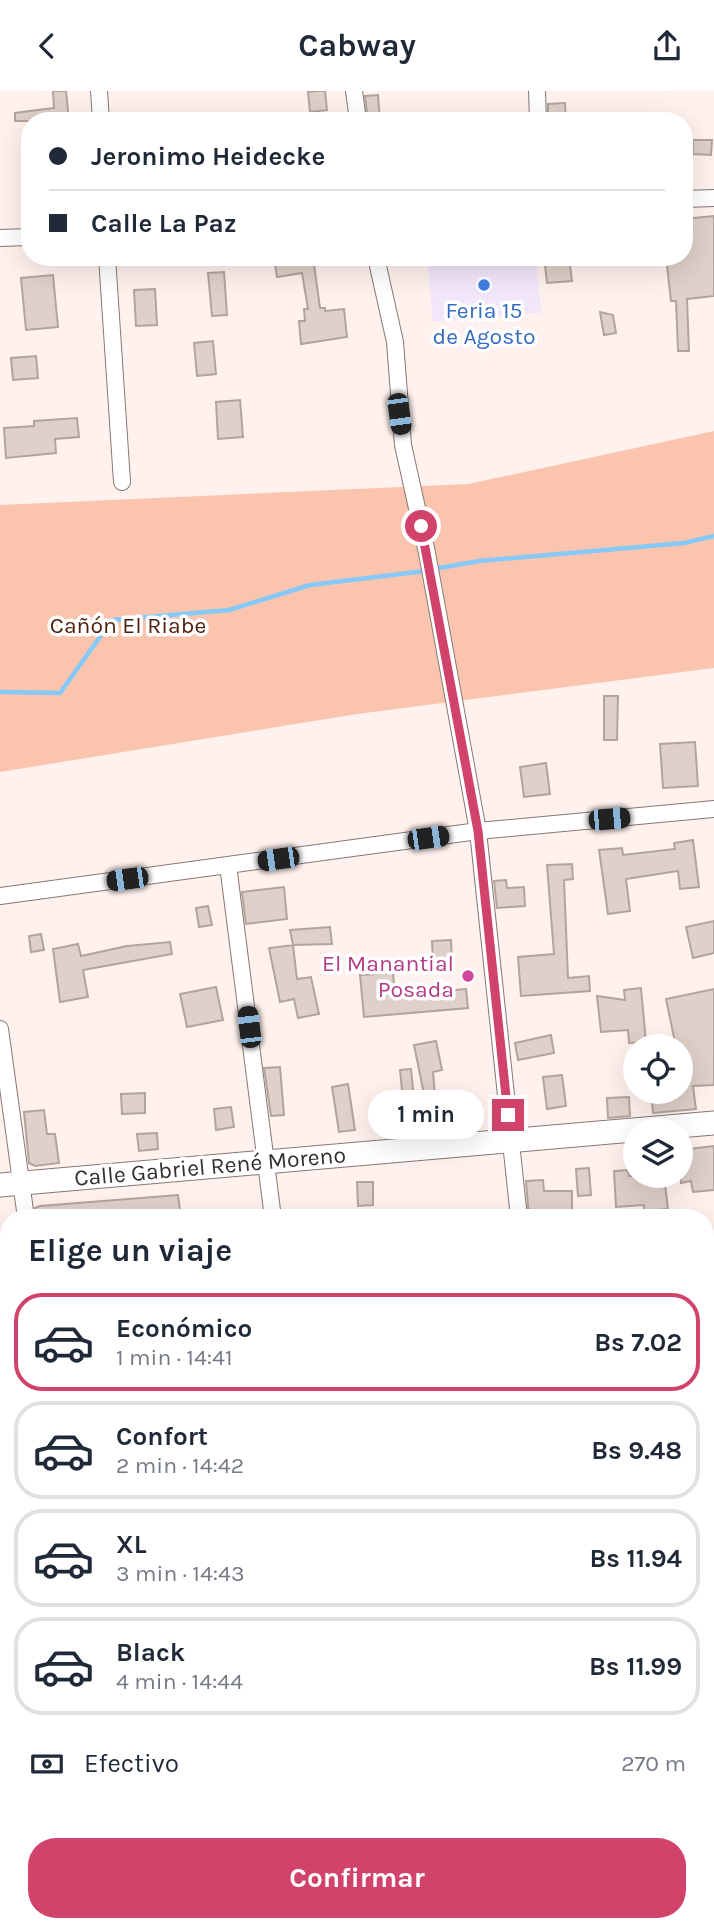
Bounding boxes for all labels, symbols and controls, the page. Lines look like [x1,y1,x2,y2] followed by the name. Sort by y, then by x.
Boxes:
[28,27,66,65] icon: back
[298,27,416,64] text: Cabway
[648,27,686,65] icon: share
[91,141,325,172] text: Jeronimo Heidecke
[91,208,237,239] text: Calle La Paz
[476,277,492,293] marker: Feria 15 de Agosto
[433,297,535,350] place label: Feria 15 de Agosto
[386,392,413,436] car
[405,510,437,542] route start
[50,612,206,639] park label: Cañón El Riabe
[588,807,631,831] car
[406,825,451,851] car
[256,846,301,872] car
[105,866,150,892] car
[322,950,454,1003] place label: El Manantial Posada
[460,968,476,984] marker: El Manantial Posada
[237,1005,262,1049] car
[623,1034,693,1188] map controls
[623,1034,693,1104] button: locate
[368,1091,484,1139] callout: 1 min
[492,1099,524,1131] route end
[397,1101,455,1128] text: 1 min
[623,1118,693,1188] button: layers
[73,1141,347,1192] street label: Calle Gabriel René Moreno
[28,1232,232,1269] text: Elige un viaje
[32,1311,95,1374] icon: car
[116,1313,252,1344] text: Económico
[594,1327,682,1358] text: Bs 7.02
[116,1344,233,1371] text: 1 min · 14:41
[32,1419,95,1482] icon: car
[116,1421,208,1452] text: Confort
[591,1435,682,1466] text: Bs 9.48
[116,1452,244,1479] text: 2 min · 14:42
[32,1527,95,1590] icon: car
[116,1529,147,1560] text: XL
[589,1543,682,1574] text: Bs 11.94
[116,1560,245,1587] text: 3 min · 14:43
[32,1635,95,1698] icon: car
[116,1637,185,1668] text: Black
[589,1651,682,1682] text: Bs 11.99
[116,1668,243,1695] text: 4 min · 14:44
[28,1745,66,1783] icon: cash
[84,1748,179,1779] text: Efectivo
[621,1750,686,1777] text: 270 m
[28,1838,686,1918] button: Confirmar

